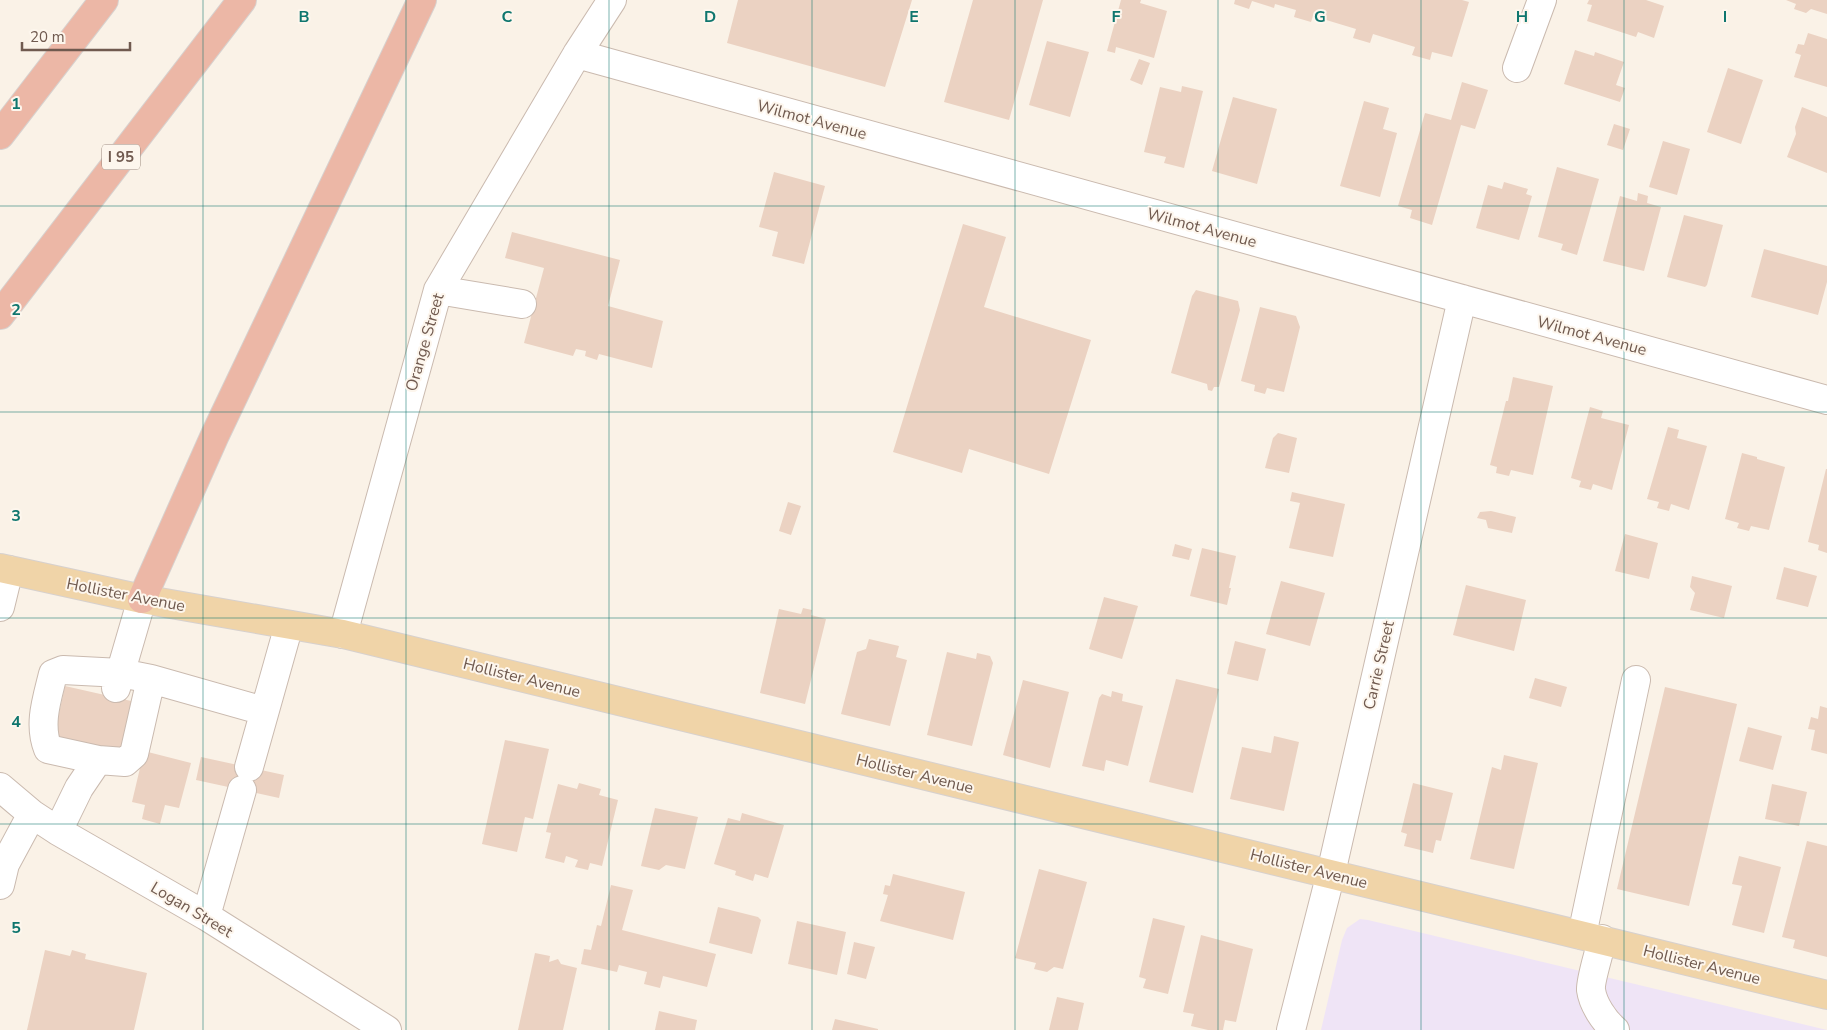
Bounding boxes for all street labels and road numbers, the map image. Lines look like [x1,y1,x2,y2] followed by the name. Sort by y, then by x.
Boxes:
[754,95,869,145] street label: Wilmot Avenue
[102,144,140,170] road number: I 95
[1144,203,1259,253] street label: Wilmot Avenue
[400,290,450,394] street label: Orange Street
[1534,311,1649,361] street label: Wilmot Avenue
[65,573,187,617] street label: Hollister Avenue
[1358,618,1400,712] street label: Carrie Street
[461,653,583,703] street label: Hollister Avenue
[854,749,976,799] street label: Hollister Avenue
[1248,844,1370,894] street label: Hollister Avenue
[146,877,237,943] street label: Logan Street
[1641,940,1763,990] street label: Hollister Avenue

